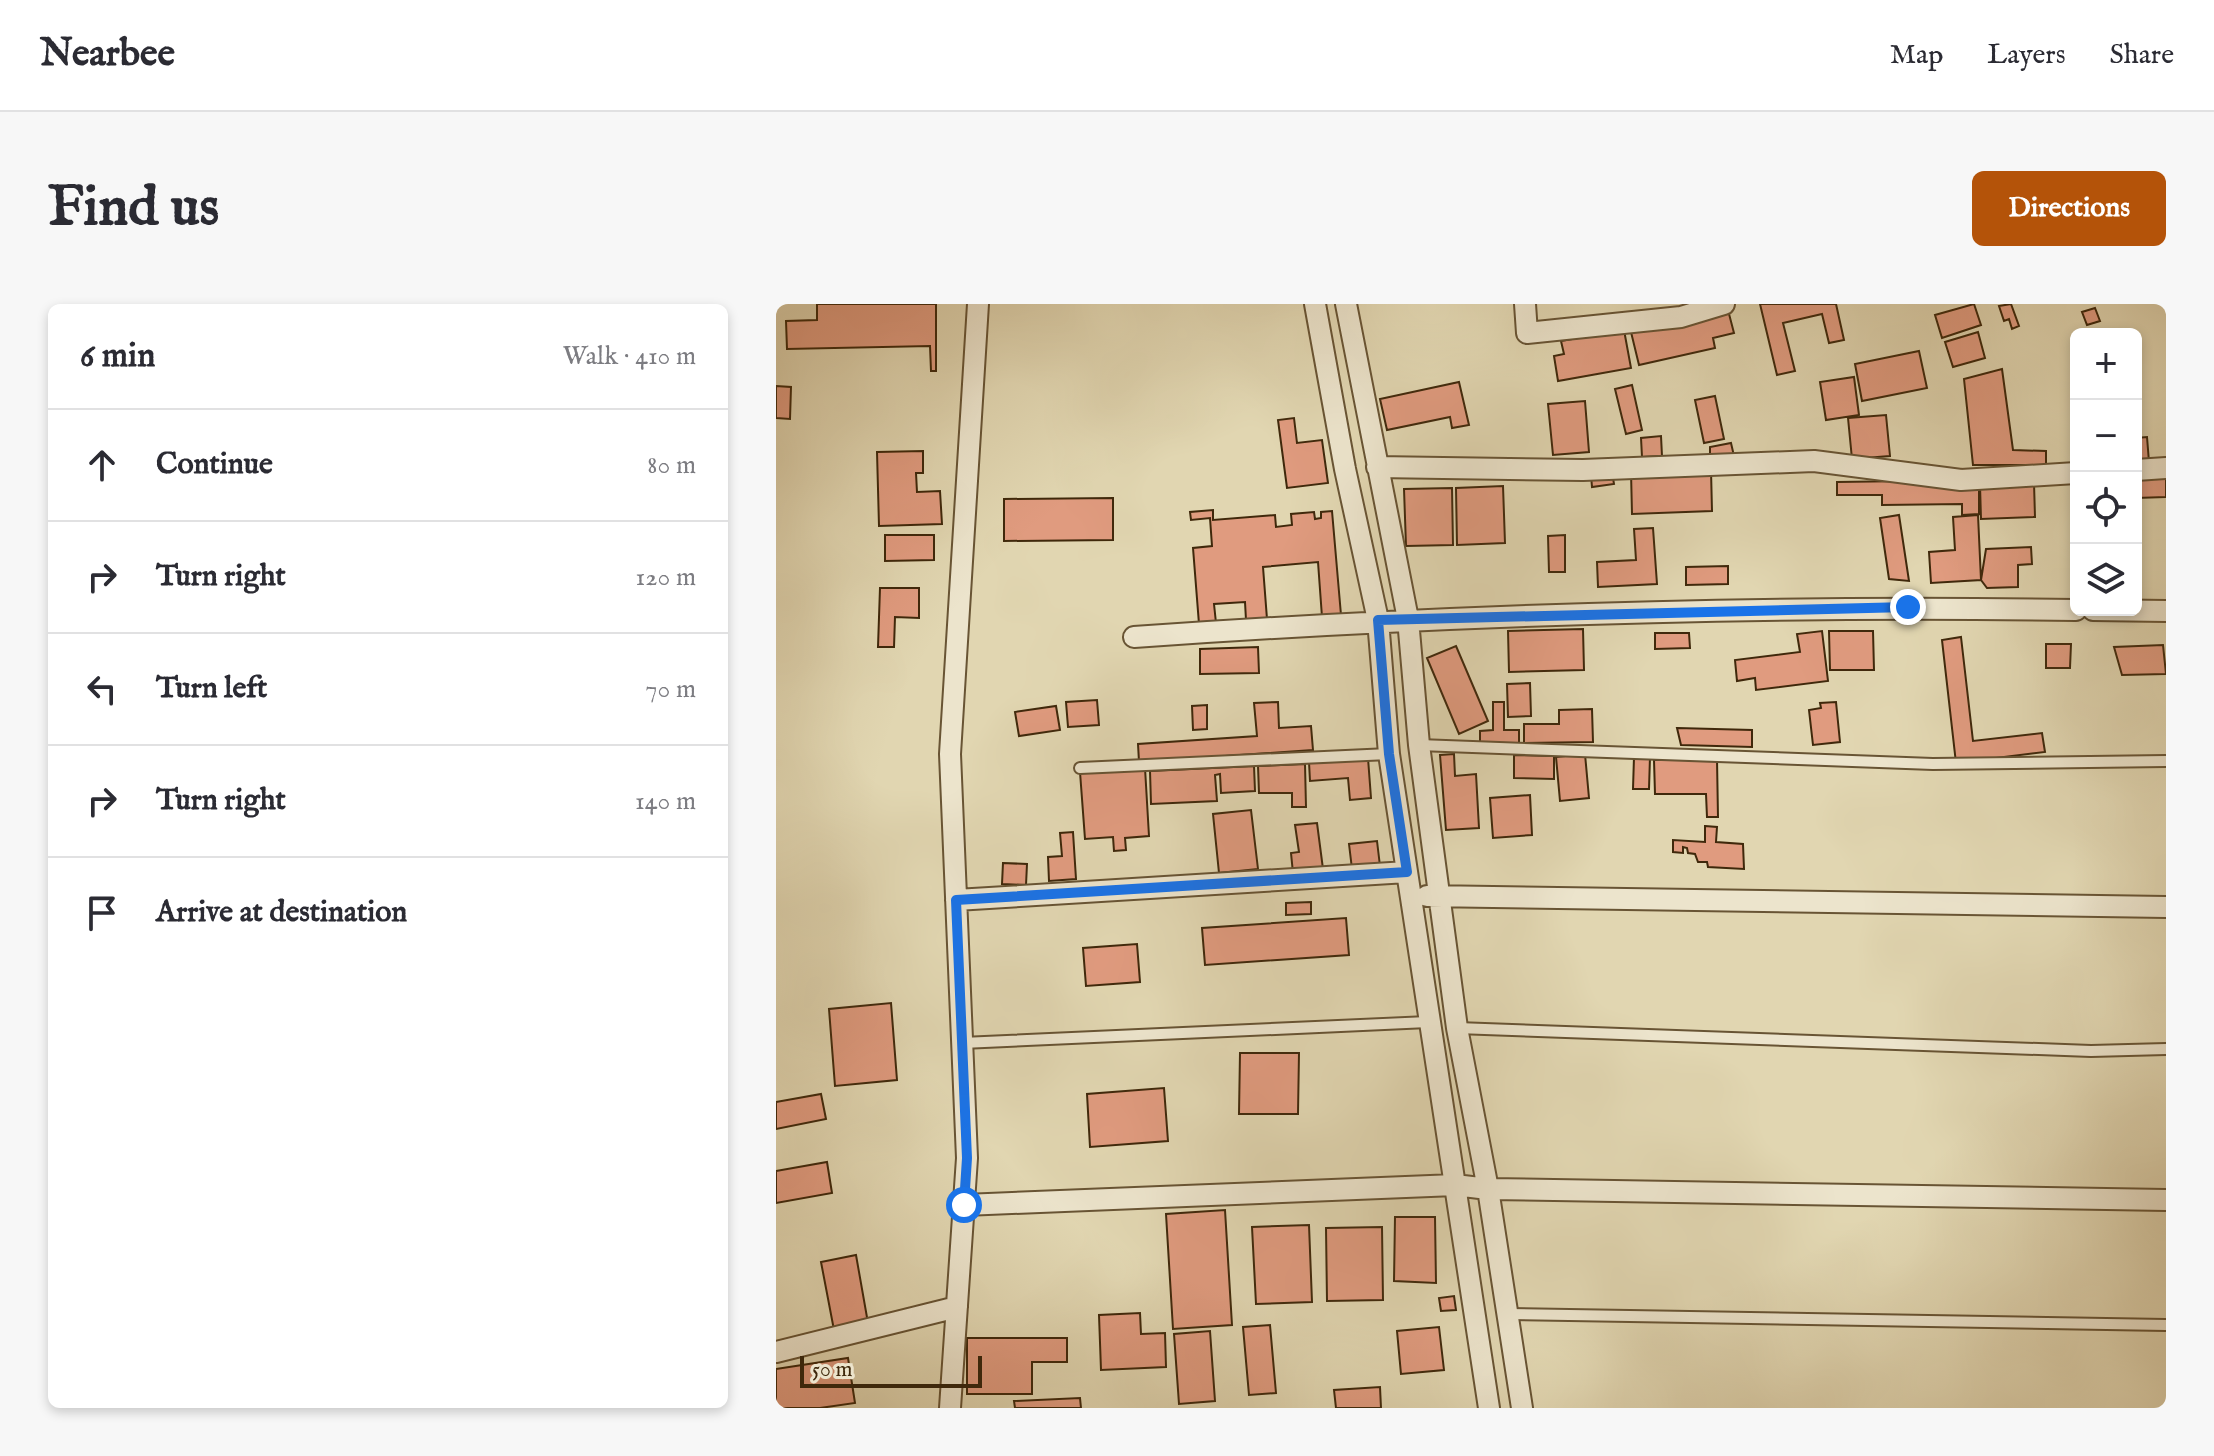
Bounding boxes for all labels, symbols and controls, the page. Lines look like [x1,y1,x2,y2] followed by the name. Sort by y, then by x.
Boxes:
[40,31,175,79] text: Nearbee
[1890,38,1943,73] text: Map
[1987,38,2066,73] text: Layers
[2110,38,2174,73] text: Share
[1972,171,2166,246] button: Directions
[48,173,219,244] text: Find us
[2070,328,2142,616] map controls
[2070,328,2142,400] button: +
[80,335,155,378] text: 6 min
[563,340,696,373] text: Walk · 410 m
[2070,400,2142,472] button: −
[80,443,124,487] icon: ahead
[156,446,273,484] text: Continue
[647,449,696,482] text: 80 m
[2070,472,2142,544] button: locate
[2070,544,2142,616] button: layers
[80,555,124,599] icon: right
[156,558,286,596] text: Turn right
[636,561,696,594] text: 120 m
[1890,589,1926,625] route end
[80,667,124,711] icon: left
[156,670,267,708] text: Turn left
[645,673,696,706] text: 70 m
[80,779,124,823] icon: right
[156,782,286,820] text: Turn right
[635,785,696,818] text: 140 m
[80,891,124,935] icon: arrive
[156,894,407,932] text: Arrive at destination
[946,1187,982,1223] route start
[800,1352,982,1388] scale bar
[812,1356,853,1384] text: 50 m

